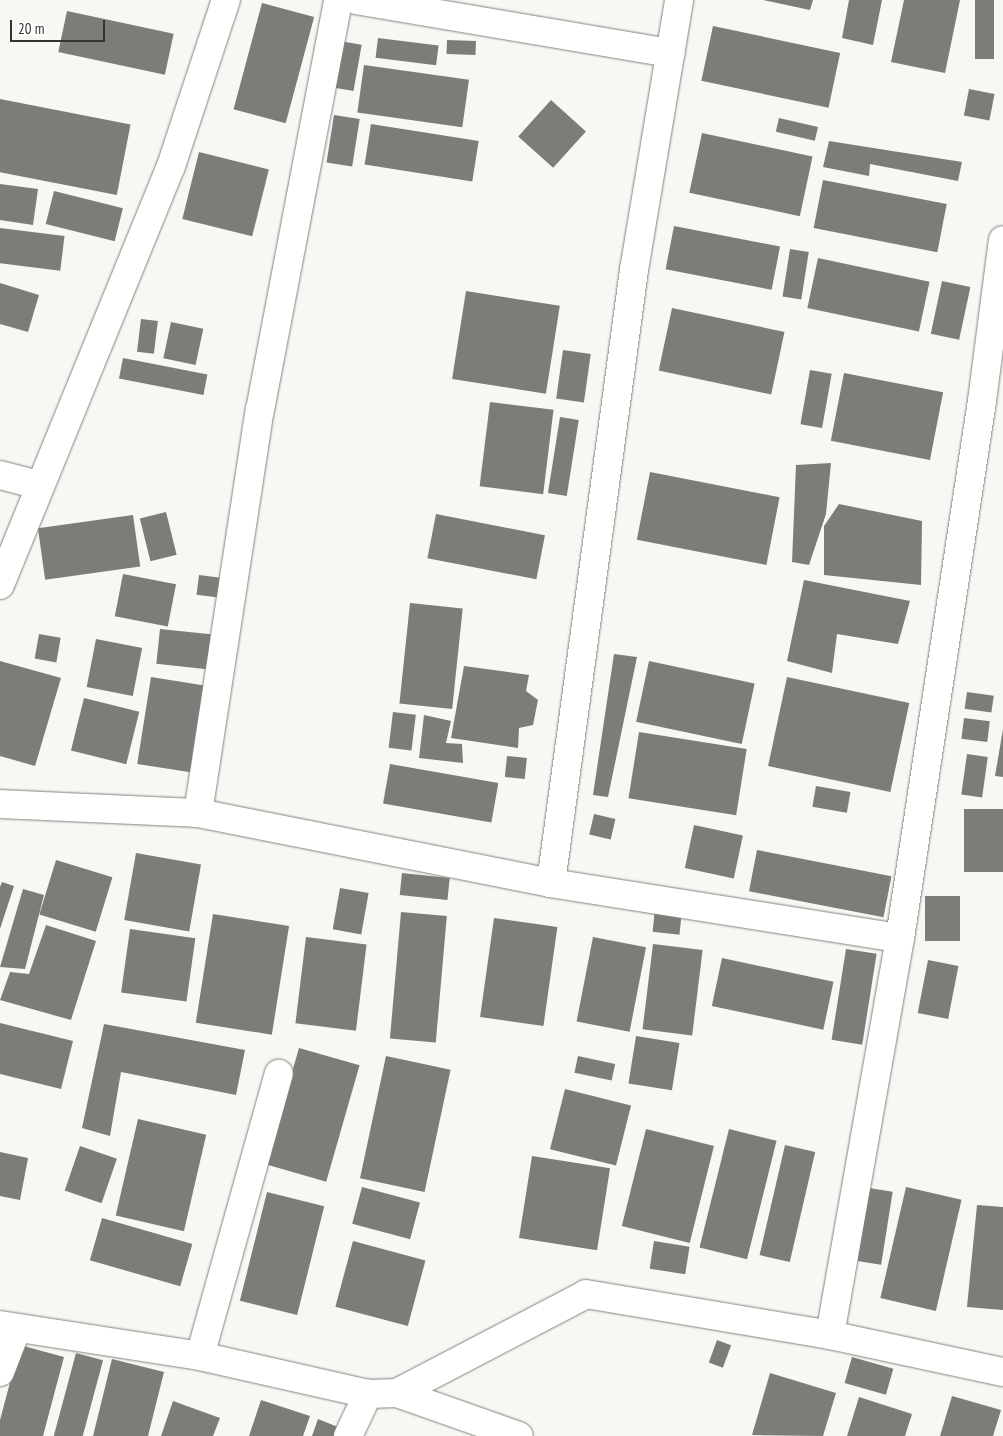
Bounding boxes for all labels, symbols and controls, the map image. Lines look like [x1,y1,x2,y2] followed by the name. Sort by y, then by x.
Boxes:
[12,10,108,42] scale bar
[18,19,44,38] text: 20 m

